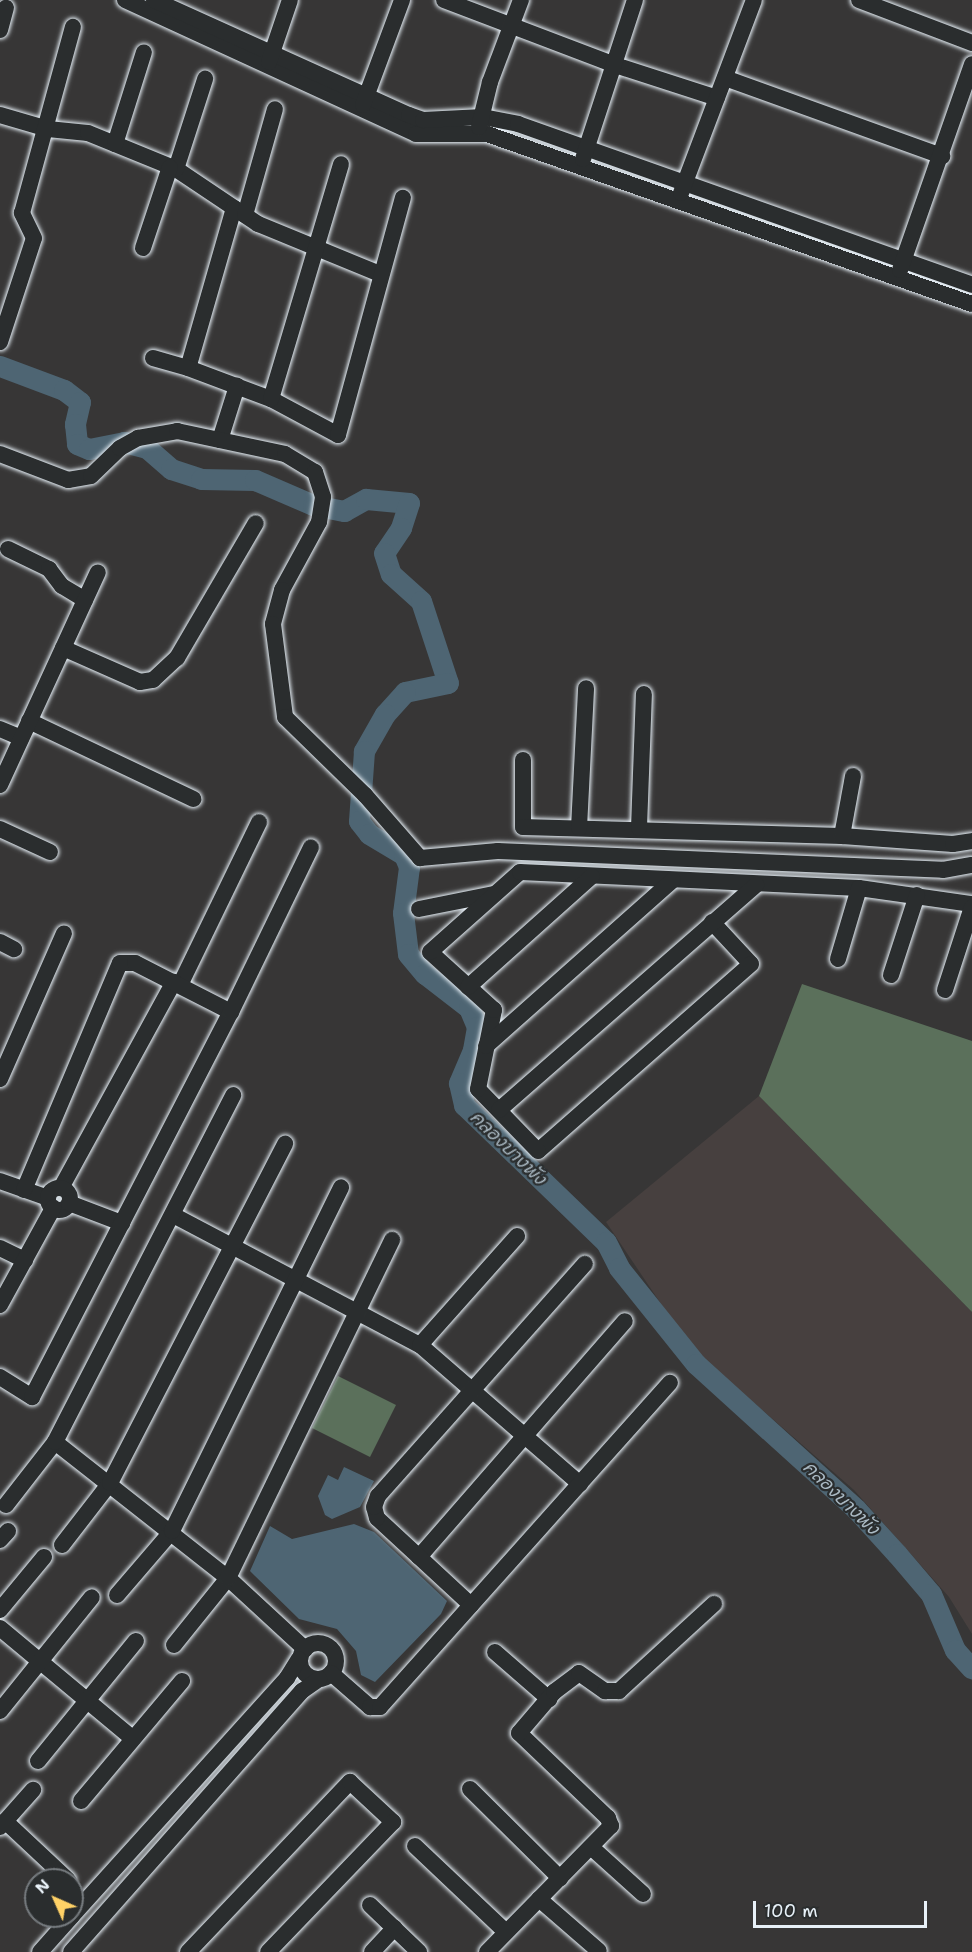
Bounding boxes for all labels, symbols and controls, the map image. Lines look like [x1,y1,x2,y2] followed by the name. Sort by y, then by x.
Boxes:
[466,1107,550,1189] water label: คลองบางพัง
[799,1457,883,1539] water label: คลองบางพัง
[24,1868,84,1928] north arrow
[30,1874,54,1898] text: N
[756,1889,930,1927] scale bar
[764,1899,818,1923] text: 100 m

